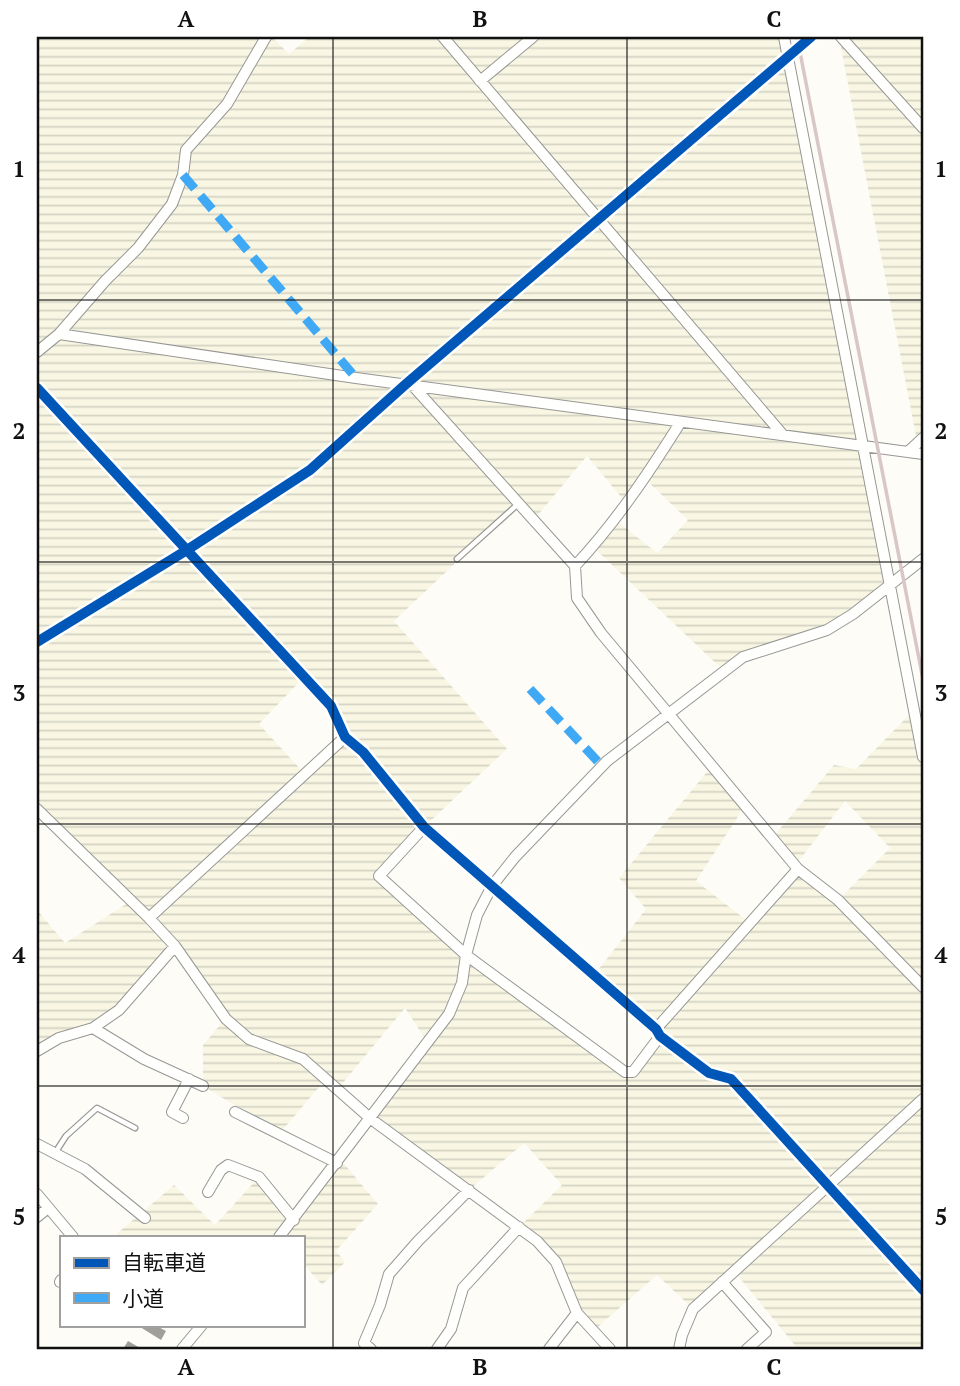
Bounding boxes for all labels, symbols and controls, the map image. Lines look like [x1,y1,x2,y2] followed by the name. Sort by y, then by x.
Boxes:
[178,3,195,34] text: A
[473,3,488,34] text: B
[767,3,782,34] text: C
[13,153,26,184] text: 1
[935,153,948,184] text: 1
[13,415,26,446] text: 2
[935,415,948,446] text: 2
[13,677,26,708] text: 3
[935,677,948,708] text: 3
[13,939,26,970] text: 4
[935,939,948,970] text: 4
[13,1201,26,1232] text: 5
[935,1201,948,1232] text: 5
[60,1236,304,1326] legend
[122,1248,206,1276] text: 自転車道
[122,1284,164,1312] text: 小道
[178,1351,195,1382] text: A
[473,1351,488,1382] text: B
[767,1351,782,1382] text: C

